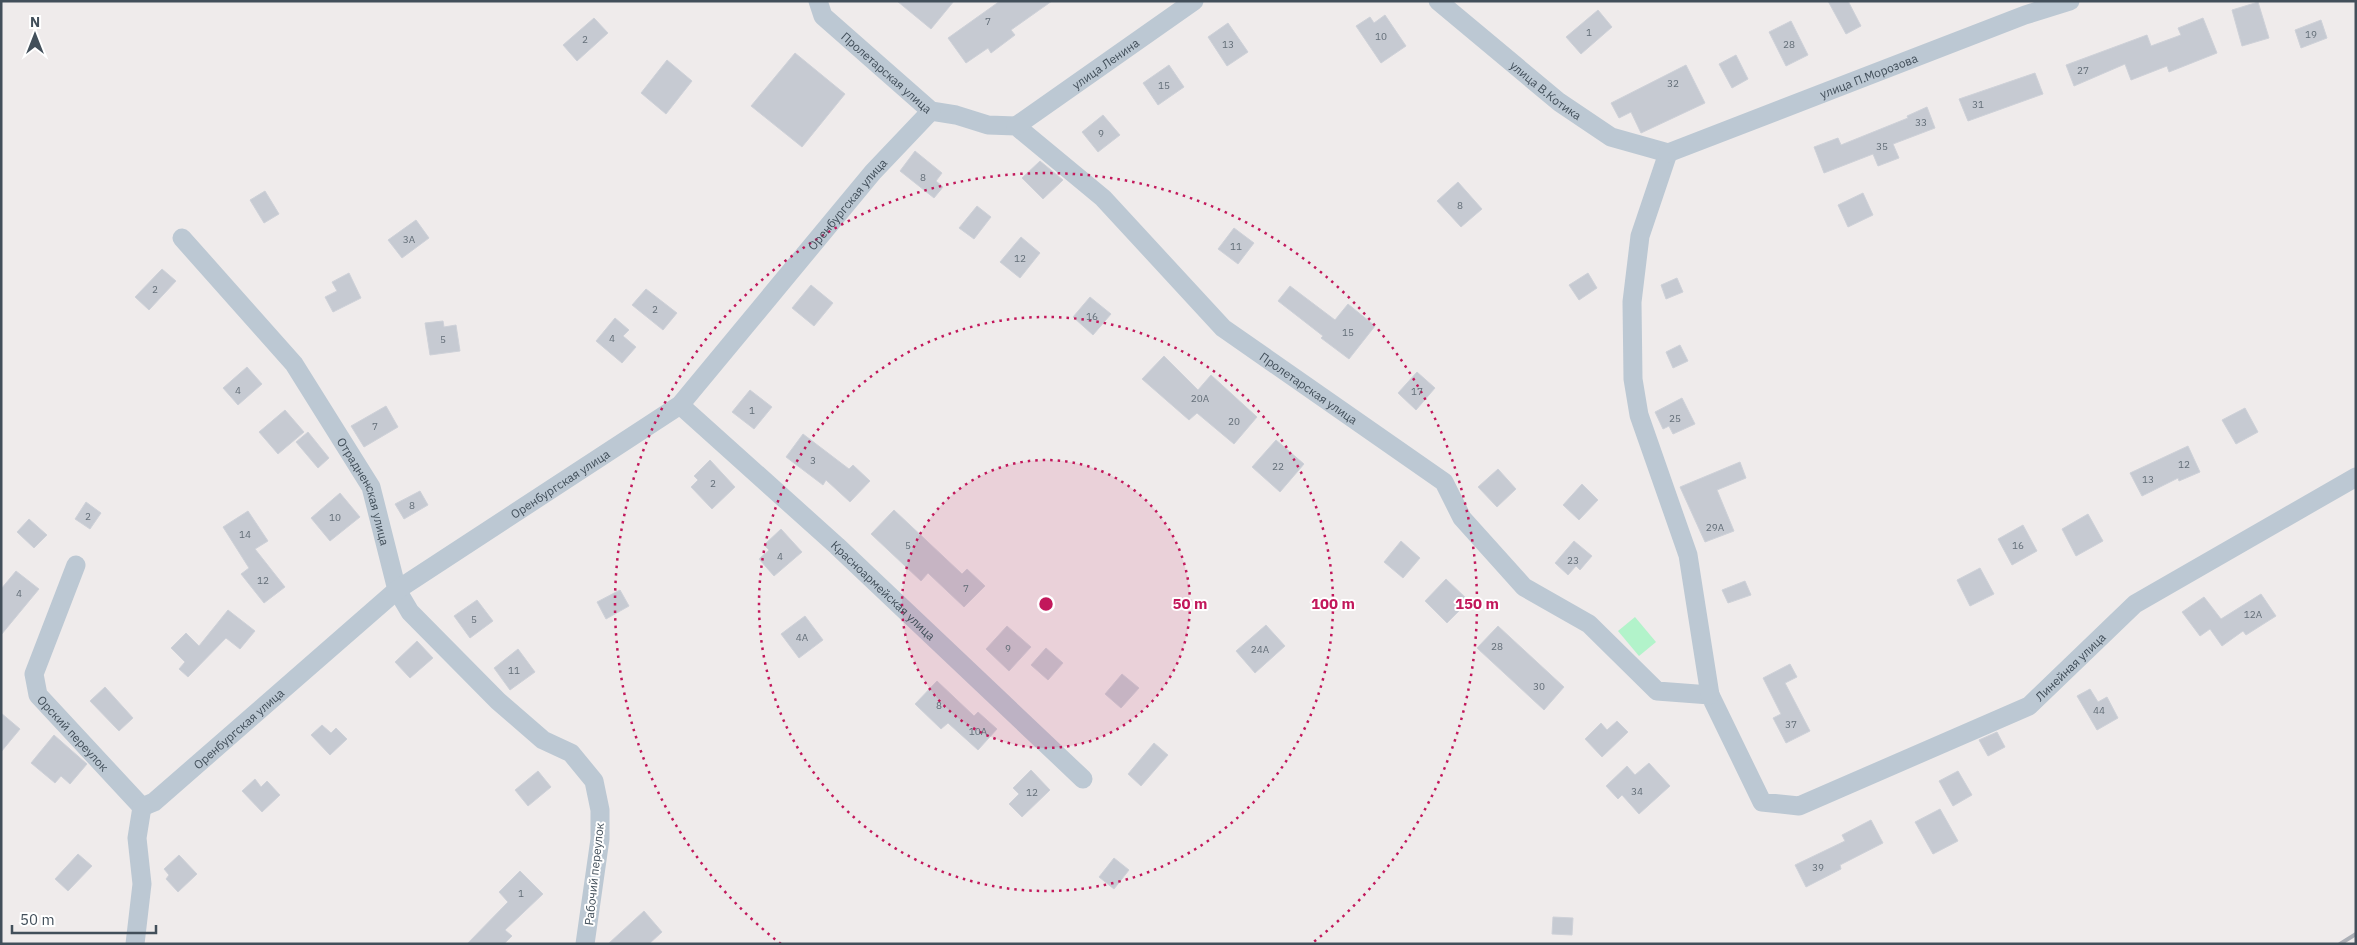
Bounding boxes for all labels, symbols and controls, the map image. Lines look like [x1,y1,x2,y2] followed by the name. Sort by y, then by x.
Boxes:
[10,10,60,60] north arrow
[30,13,40,31] text: N
[985,15,991,28] house number: 7
[1586,26,1592,39] house number: 1
[839,28,936,116] street label: Пролетарская улица
[2305,28,2317,41] house number: 19
[1375,30,1387,43] house number: 10
[582,33,588,46] house number: 2
[1069,34,1142,92] street label: улица Ленина
[1222,38,1234,51] house number: 13
[1783,38,1795,51] house number: 28
[1818,50,1920,101] street label: улица П.Морозова
[1507,57,1585,123] street label: улица В.Котика
[2077,64,2089,77] house number: 27
[1667,77,1679,90] house number: 32
[1158,79,1170,92] house number: 15
[1972,98,1984,111] house number: 31
[1915,116,1927,129] house number: 33
[1098,127,1104,140] house number: 9
[1876,140,1888,153] house number: 35
[804,154,890,253] street label: Оренбургская улица
[920,171,926,184] house number: 8
[1457,199,1463,212] house number: 8
[403,233,416,246] house number: 3А
[1230,240,1242,253] house number: 11
[1014,252,1026,265] house number: 12
[152,283,158,296] house number: 2
[652,303,658,316] house number: 2
[1086,310,1098,323] house number: 16
[1342,326,1354,339] house number: 15
[609,332,615,345] house number: 4
[440,333,446,346] house number: 5
[1257,349,1361,427] street label: Пролетарская улица
[235,384,241,397] house number: 4
[1411,385,1423,398] house number: 17
[1191,392,1210,405] house number: 20А
[749,404,755,417] house number: 1
[1669,412,1681,425] house number: 25
[1228,415,1240,428] house number: 20
[372,420,378,433] house number: 7
[334,434,393,547] street label: Отрадненская улица
[507,445,613,521] street label: Оренбургская улица
[810,454,816,467] house number: 3
[2178,458,2190,471] house number: 12
[1272,460,1284,473] house number: 22
[2142,473,2154,486] house number: 13
[710,477,716,490] house number: 2
[409,499,415,512] house number: 8
[85,510,91,523] house number: 2
[329,511,341,524] house number: 10
[1706,521,1725,534] house number: 29А
[239,528,251,541] house number: 14
[828,537,939,643] street label: Красноармейская улица
[905,539,911,552] house number: 5
[2012,539,2024,552] house number: 16
[777,550,783,563] house number: 4
[1567,554,1579,567] house number: 23
[257,574,269,587] house number: 12
[963,582,969,595] house number: 7
[16,587,22,600] house number: 4
[1173,594,1207,613] text: 50 m
[1311,594,1355,613] text: 100 m
[1455,594,1499,613] text: 150 m
[1037,595,1055,613] centre of rings
[2244,608,2263,621] house number: 12А
[471,613,477,626] house number: 5
[2032,629,2109,704] street label: Линейная улица
[796,631,809,644] house number: 4А
[1491,640,1503,653] house number: 28
[1005,642,1011,655] house number: 9
[1251,643,1270,656] house number: 24А
[508,664,520,677] house number: 11
[1533,680,1545,693] house number: 30
[190,684,287,772] street label: Оренбургская улица
[34,692,112,774] street label: Орский переулок
[936,699,942,712] house number: 8
[2093,704,2105,717] house number: 44
[1785,718,1797,731] house number: 37
[969,725,988,738] house number: 10А
[1631,785,1643,798] house number: 34
[1026,786,1038,799] house number: 12
[581,821,607,926] street label: Рабочий переулок
[1812,861,1824,874] house number: 39
[518,887,524,900] house number: 1
[12,902,156,934] scale bar
[20,910,55,929] text: 50 m

